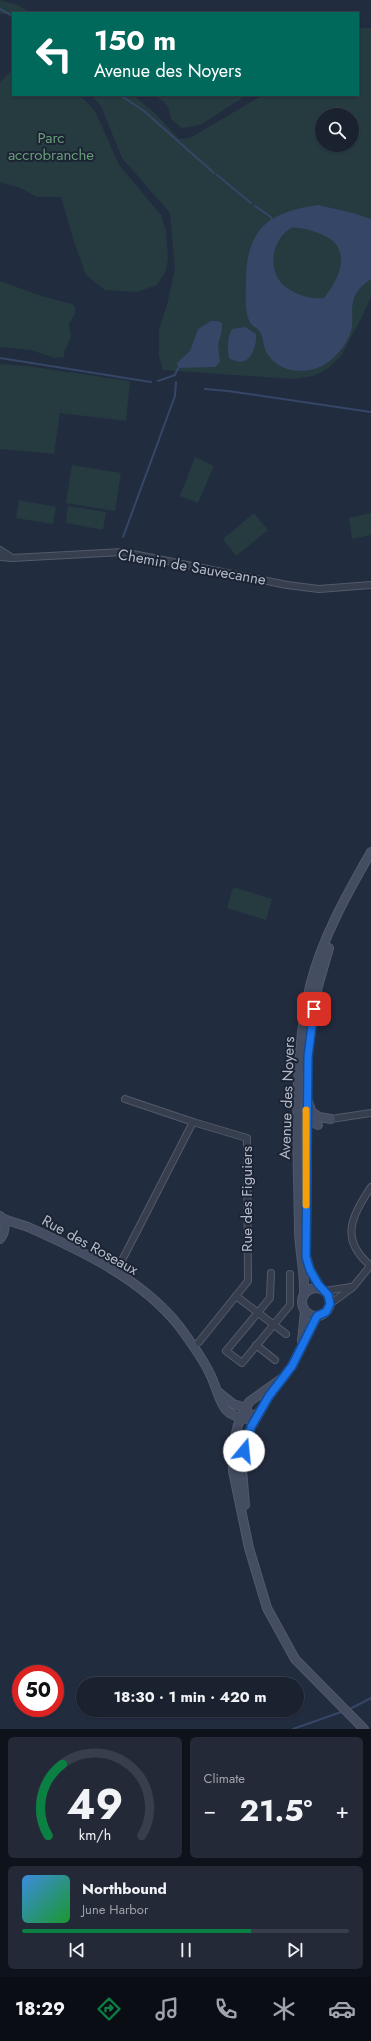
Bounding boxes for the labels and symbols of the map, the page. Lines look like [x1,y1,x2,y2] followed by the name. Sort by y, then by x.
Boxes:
[8,127,94,166] park label: Parc accrobranche
[116,543,268,591] street label: Chemin de Sauvecanne
[297,992,331,1026] pin
[274,1036,300,1160] street label: Avenue des Noyers
[236,1146,258,1252] street label: Rue des Figuiers
[38,1209,143,1281] street label: Rue des Roseaux
[223,1430,265,1472] position arrow
[12,1665,64,1717] speed limit sign: 50

